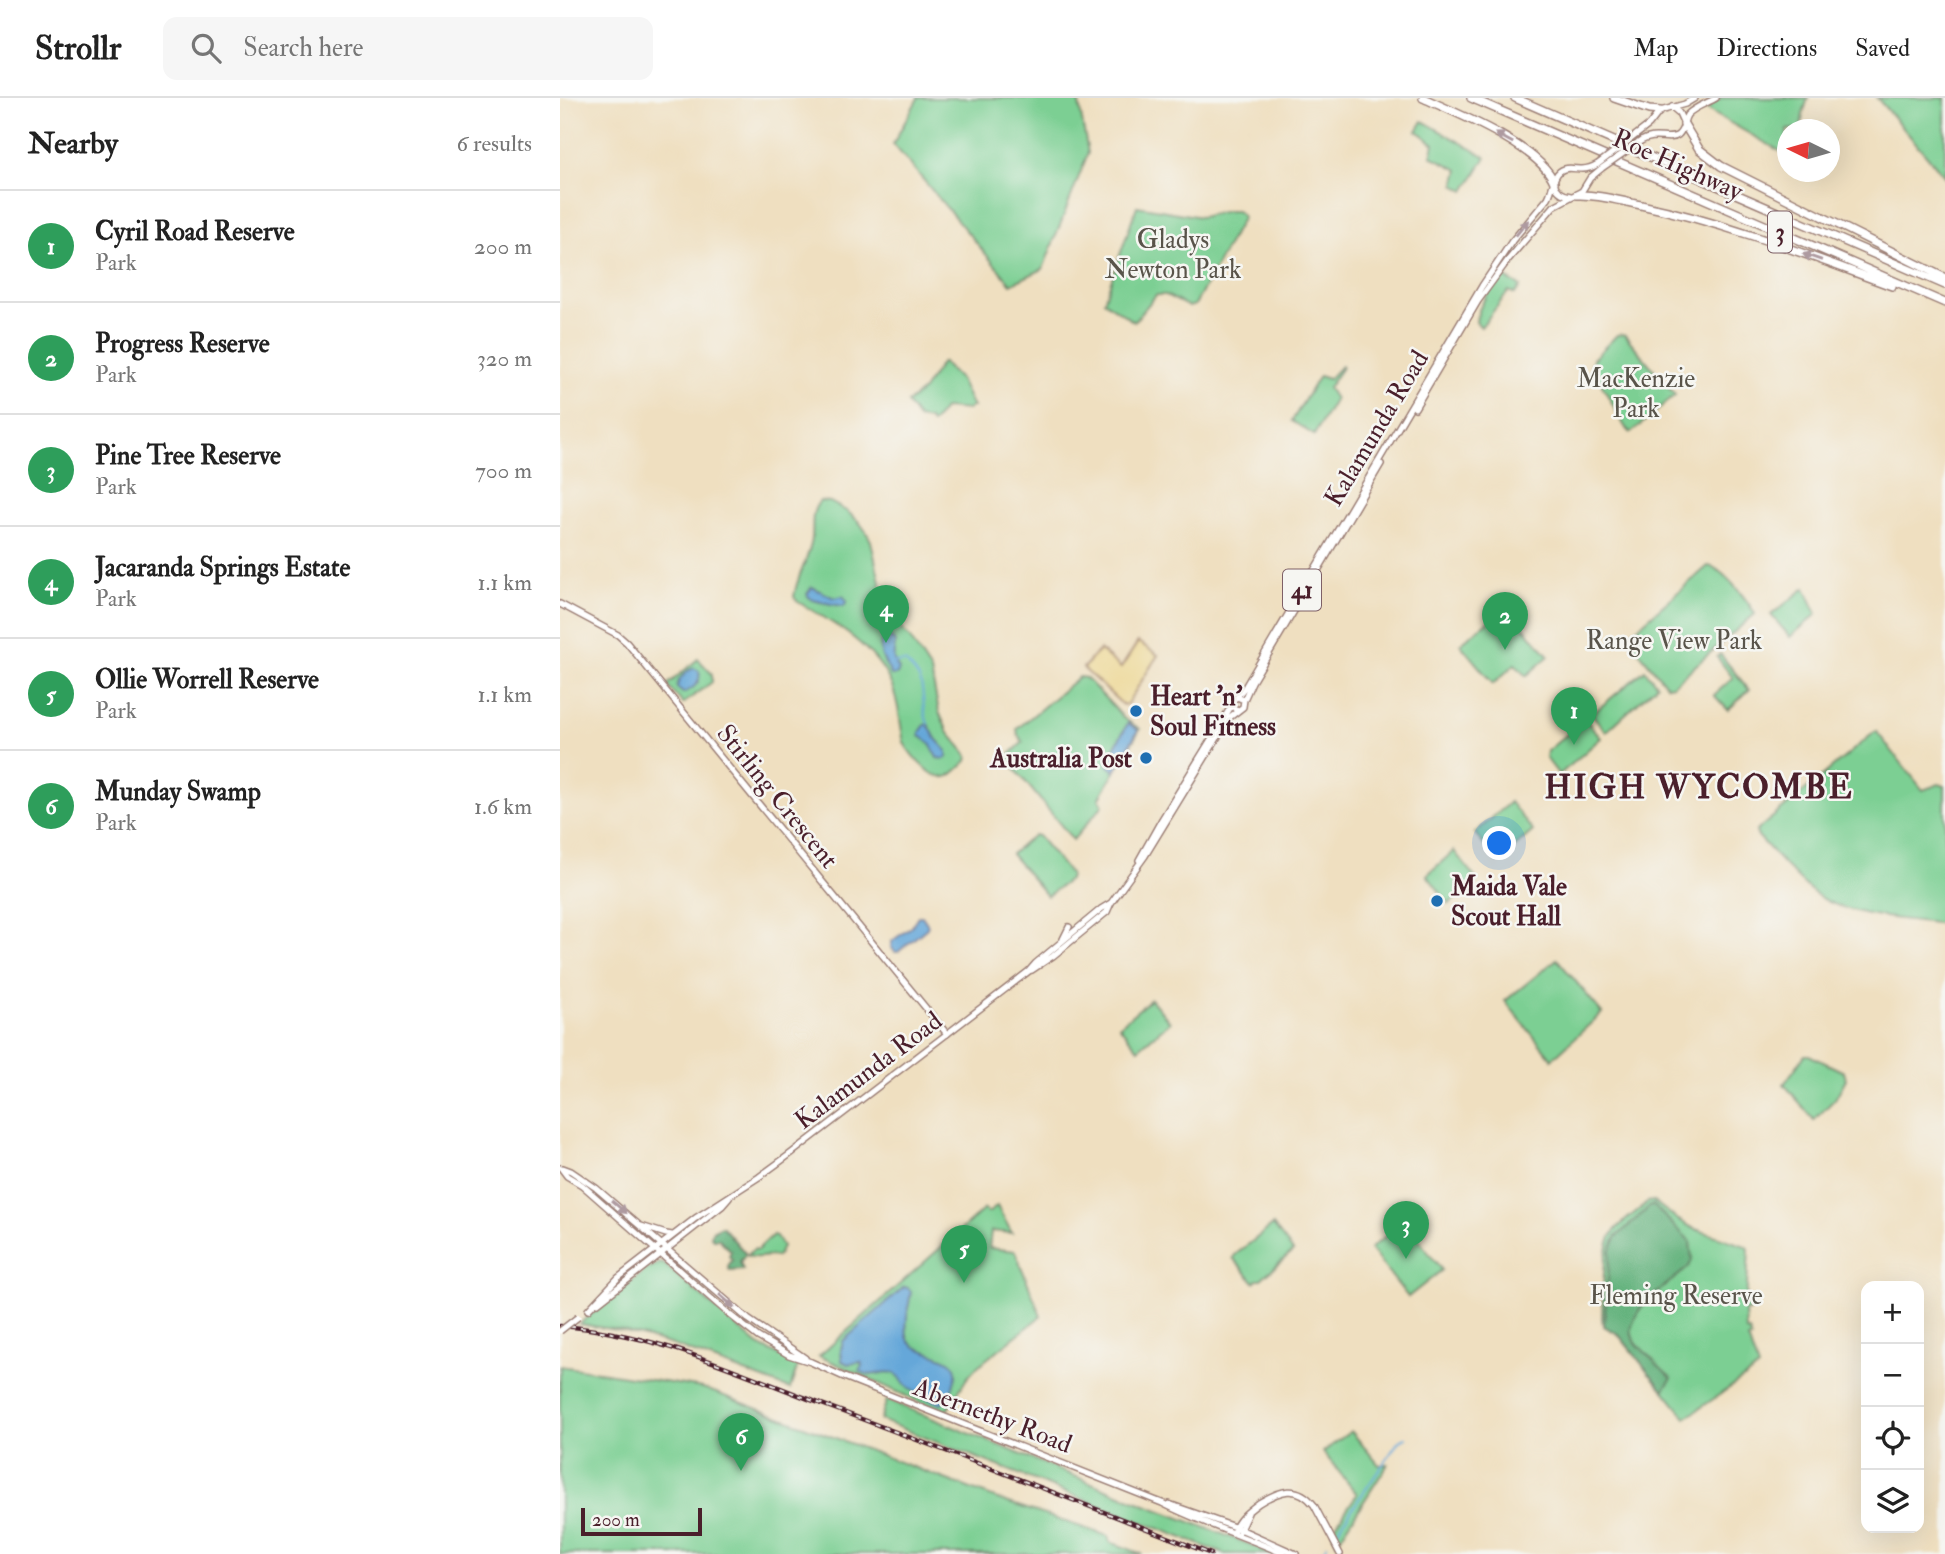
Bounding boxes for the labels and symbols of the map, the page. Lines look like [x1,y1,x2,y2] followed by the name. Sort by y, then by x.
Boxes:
[1777,119,1840,182] north arrow
[1607,122,1748,208] street label: Roe Highway
[1494,132,1513,144] one-way arrow
[1768,212,1792,252] road number: 3
[1515,219,1529,237] one-way arrow
[1105,224,1242,286] park label: Gladys Newton Park
[1802,251,1823,262] one-way arrow
[1318,345,1436,512] street label: Kalamunda Road
[1577,363,1695,425] park label: MacKenzie Park
[1283,570,1321,610] road number: 41
[863,585,909,643] pin: 4
[1482,592,1528,650] pin: 2
[1586,625,1763,657] park label: Range View Park
[1150,681,1276,743] place label: Heart 'n' Soul Fitness
[1551,687,1597,745] pin: 1
[1128,703,1144,719] marker: Heart 'n' Soul Fitness
[709,718,845,875] street label: Stirling Crescent
[989,743,1133,775] place label: Australia Post
[1138,750,1154,766] marker: Australia Post
[1544,767,1854,808] district label: HIGH WYCOMBE
[1482,826,1516,860] your location
[1450,871,1567,933] place label: Maida Vale Scout Hall
[1429,893,1445,909] marker: Maida Vale Scout Hall
[789,1005,949,1137] street label: Kalamunda Road
[610,1199,628,1215] one-way arrow
[1383,1201,1429,1259] pin: 3
[941,1225,987,1283] pin: 5
[1589,1280,1763,1312] park label: Fleming Reserve
[719,1293,736,1308] one-way arrow
[908,1371,1077,1461] street label: Abernethy Road
[718,1413,764,1471] pin: 6
[581,1505,702,1537] scale bar

